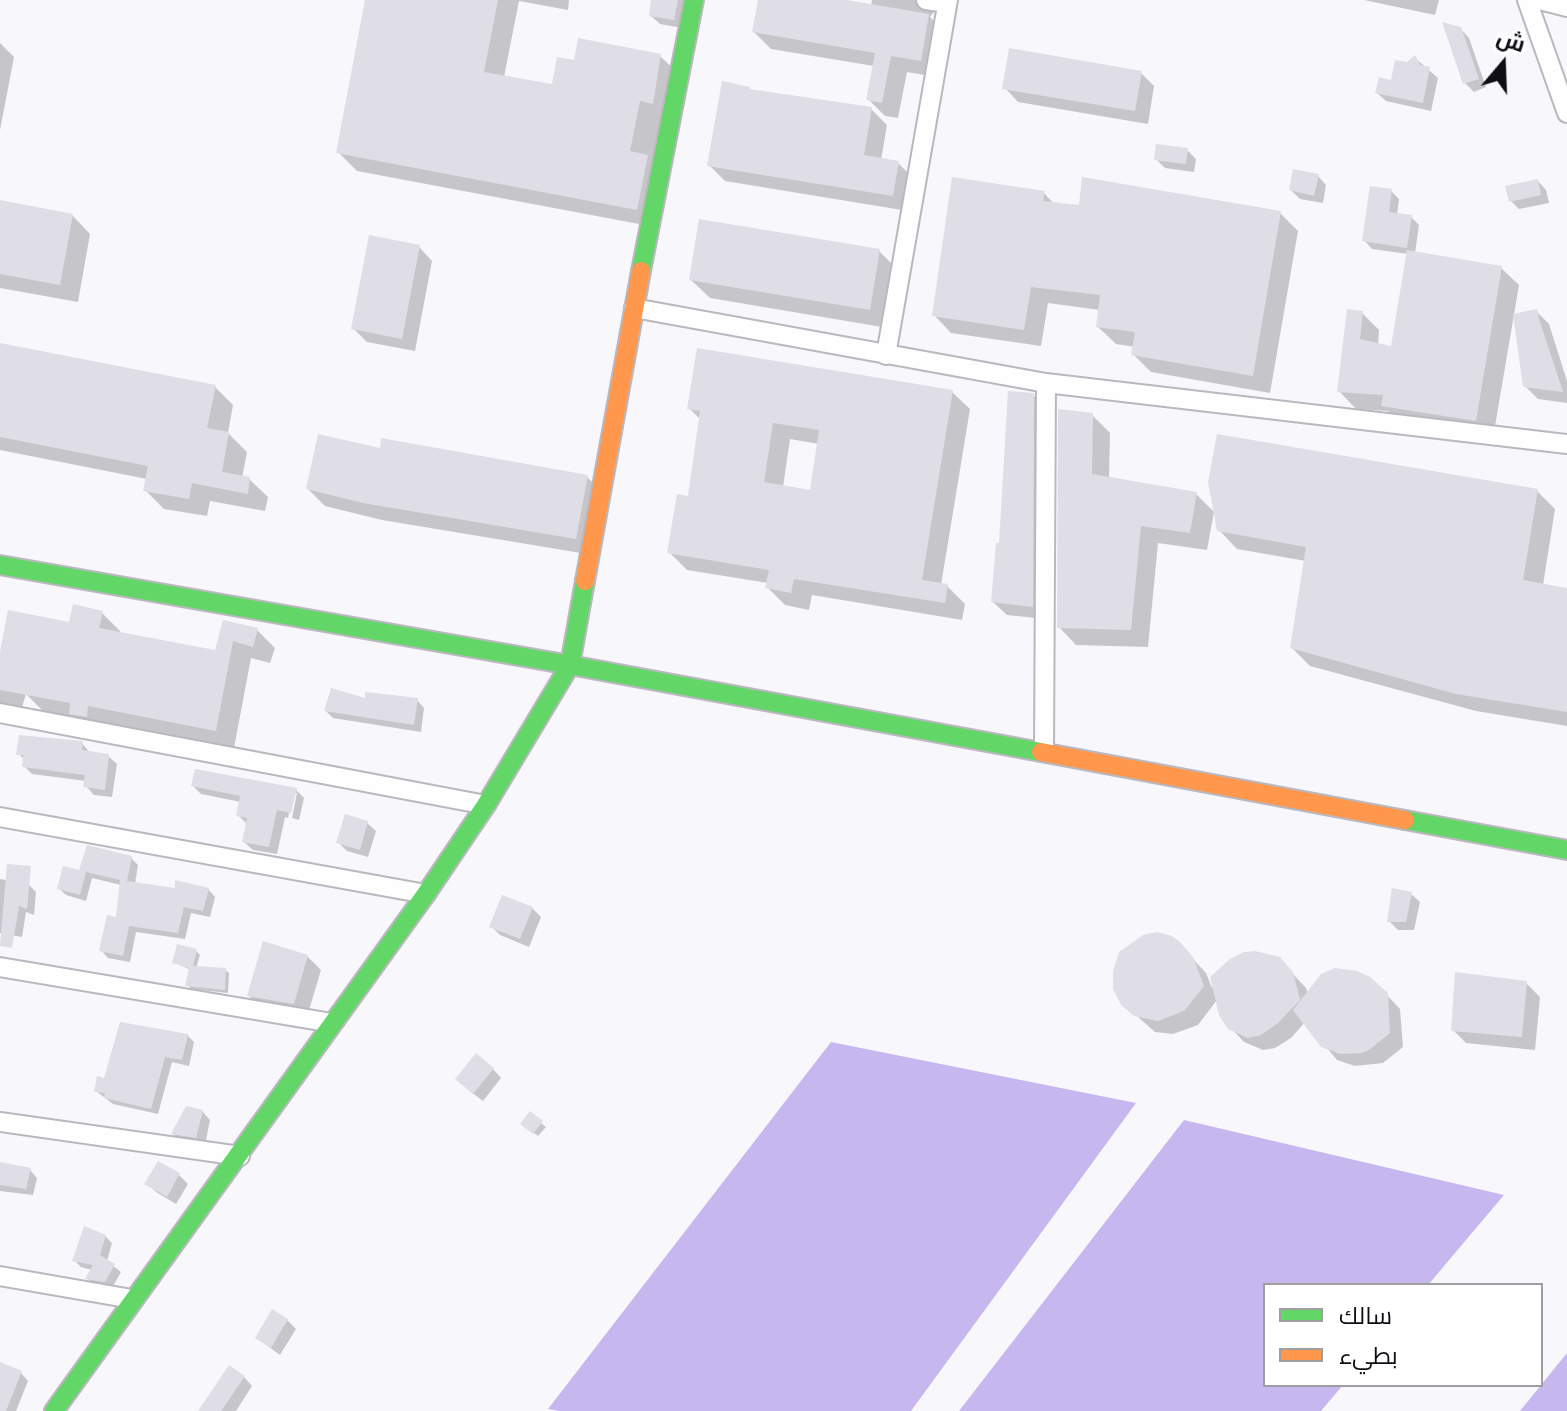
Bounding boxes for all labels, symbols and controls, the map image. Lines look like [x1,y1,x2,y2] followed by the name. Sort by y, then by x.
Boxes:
[1493,23,1529,59] text: ش
[1463,24,1543,104] north arrow
[1263,1283,1543,1387] legend
[1339,1300,1392,1331] text: سالك
[1339,1340,1398,1371] text: بطيء

